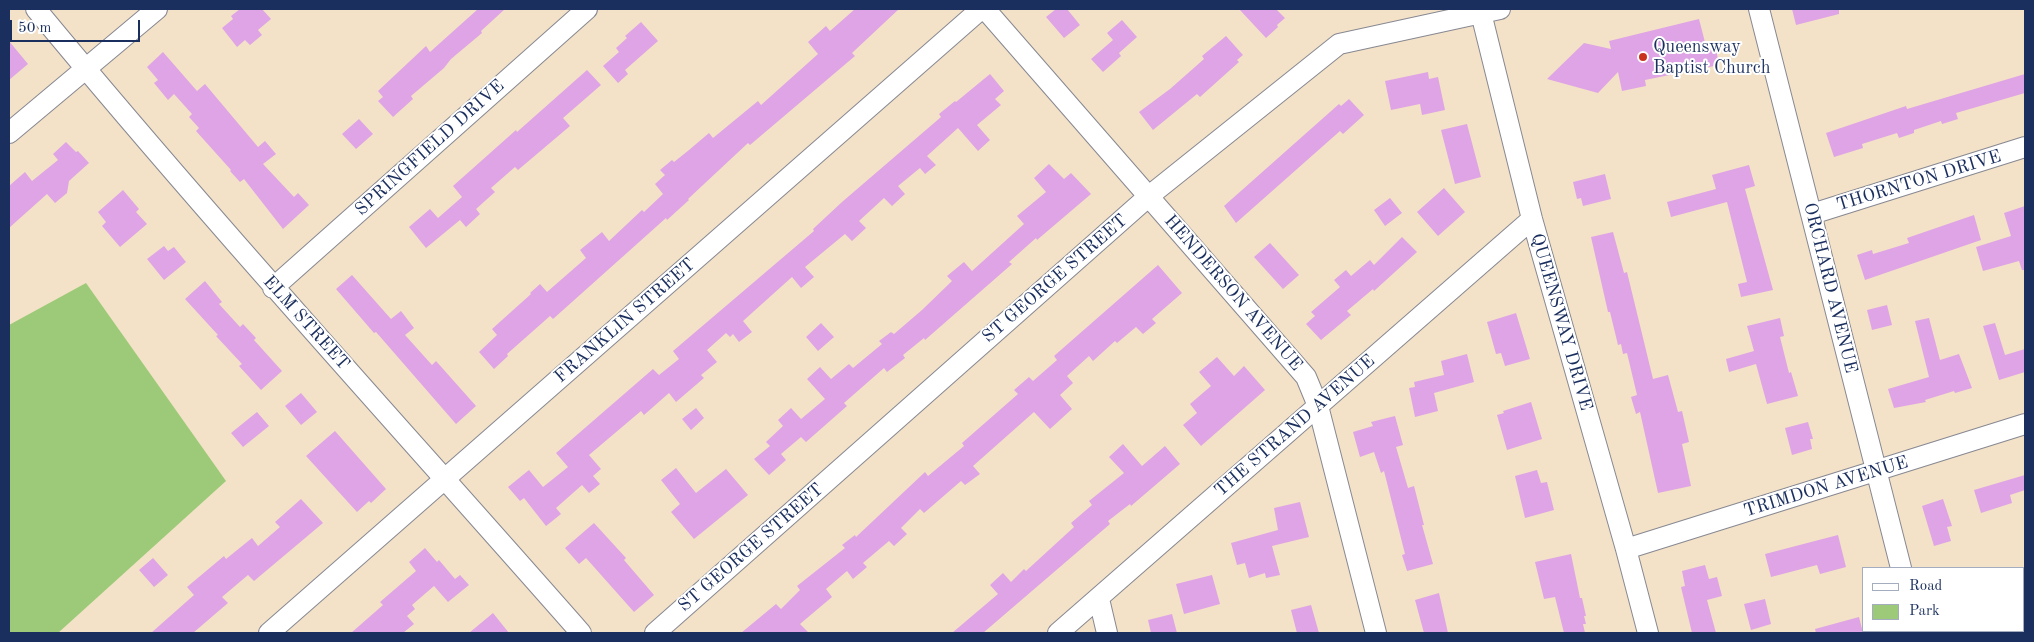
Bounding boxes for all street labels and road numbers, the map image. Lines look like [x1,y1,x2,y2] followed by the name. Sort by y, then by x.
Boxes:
[351,75,509,221] street label: SPRINGFIELD DRIVE
[1834,146,2004,216] street label: THORNTON DRIVE
[1798,201,1862,375] street label: ORCHARD AVENUE
[978,210,1132,348] street label: ST GEORGE STREET
[1159,210,1307,376] street label: HENDERSON AVENUE
[1525,231,1597,413] street label: QUEENSWAY DRIVE
[550,254,700,388] street label: FRANKLIN STREET
[258,271,354,375] street label: ELM STREET
[1210,350,1380,502] street label: THE STRAND AVENUE
[1741,452,1911,522] street label: TRIMDON AVENUE
[674,479,828,617] street label: ST GEORGE STREET

